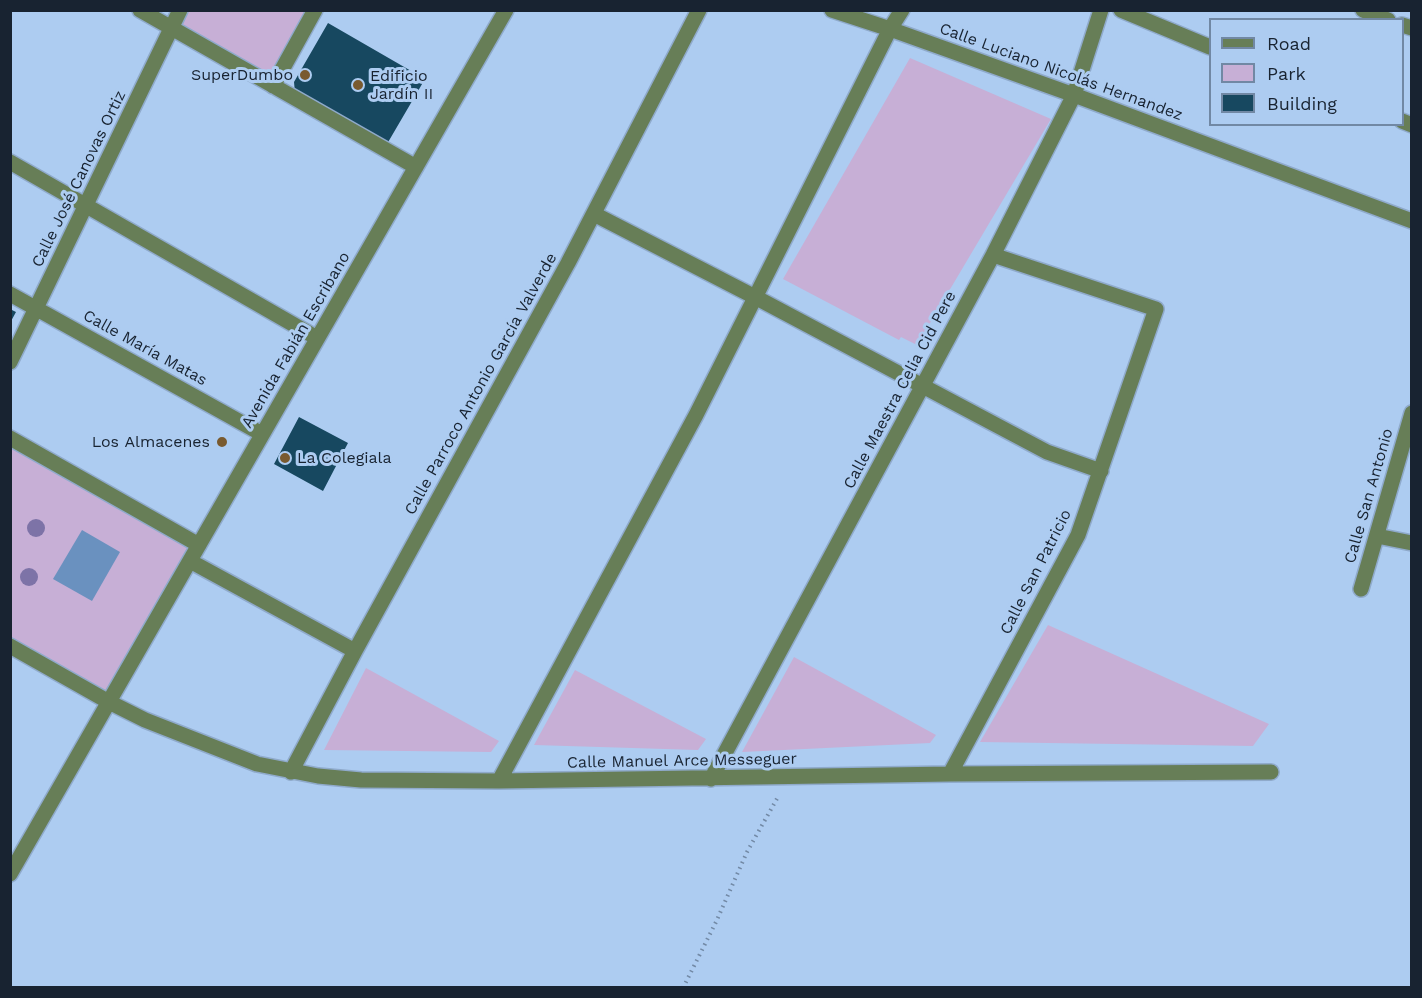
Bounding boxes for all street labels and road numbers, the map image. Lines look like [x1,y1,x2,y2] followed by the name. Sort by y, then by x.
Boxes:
[937,19,1185,125] street label: Calle Luciano Nicolás Hernandez
[28,88,130,270] street label: Calle José Canovas Ortiz
[238,249,354,431] street label: Avenida Fabián Escribano
[401,250,561,518] street label: Calle Parroco Antonio García Valverde
[840,288,960,492] street label: Calle Maestra Celia Cid Pere
[80,306,210,390] street label: Calle María Matas
[1341,426,1397,566] street label: Calle San Antonio
[996,506,1076,638] street label: Calle San Patricio
[567,749,797,773] street label: Calle Manuel Arce Messeguer

